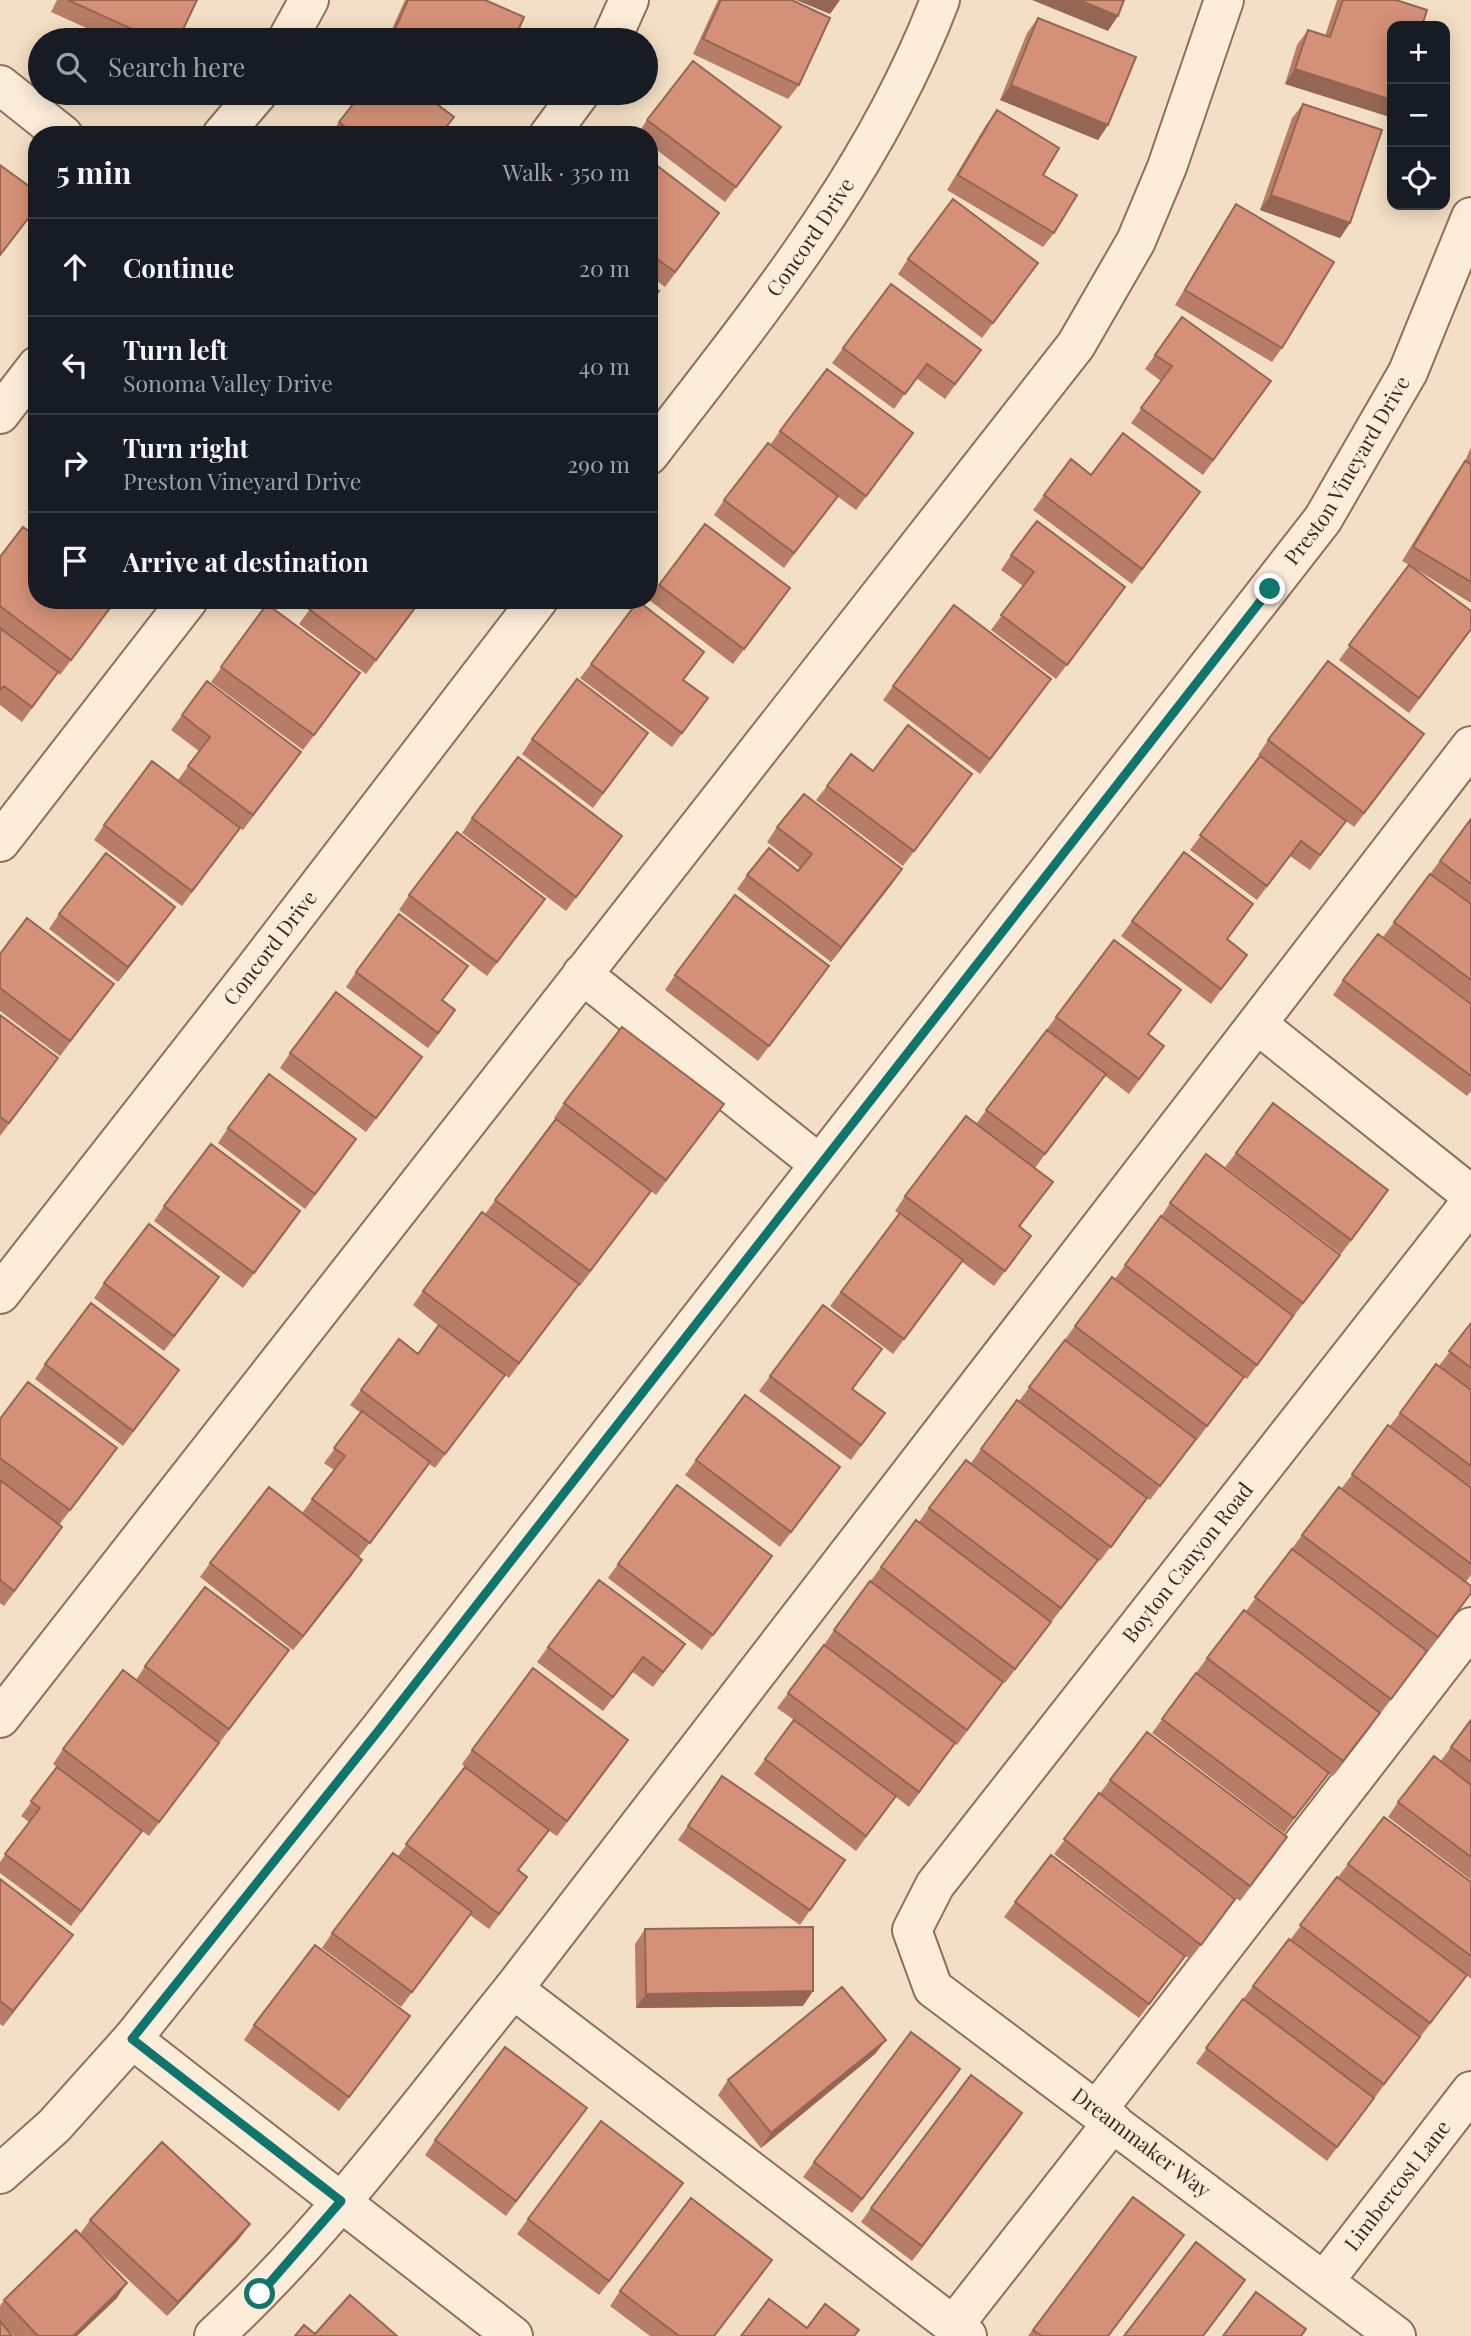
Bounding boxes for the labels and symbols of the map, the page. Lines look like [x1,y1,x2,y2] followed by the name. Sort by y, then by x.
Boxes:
[759,172,859,301] street label: Concord Drive
[1277,370,1415,570] street label: Preston Vineyard Drive
[1254,573,1285,604] route end
[216,884,322,1010] street label: Concord Drive
[1115,1476,1258,1648] street label: Boyton Canyon Road
[1067,2080,1218,2203] street label: Dreammaker Way
[1337,2114,1456,2256] street label: Limbercost Lane
[244,2278,275,2309] route start

